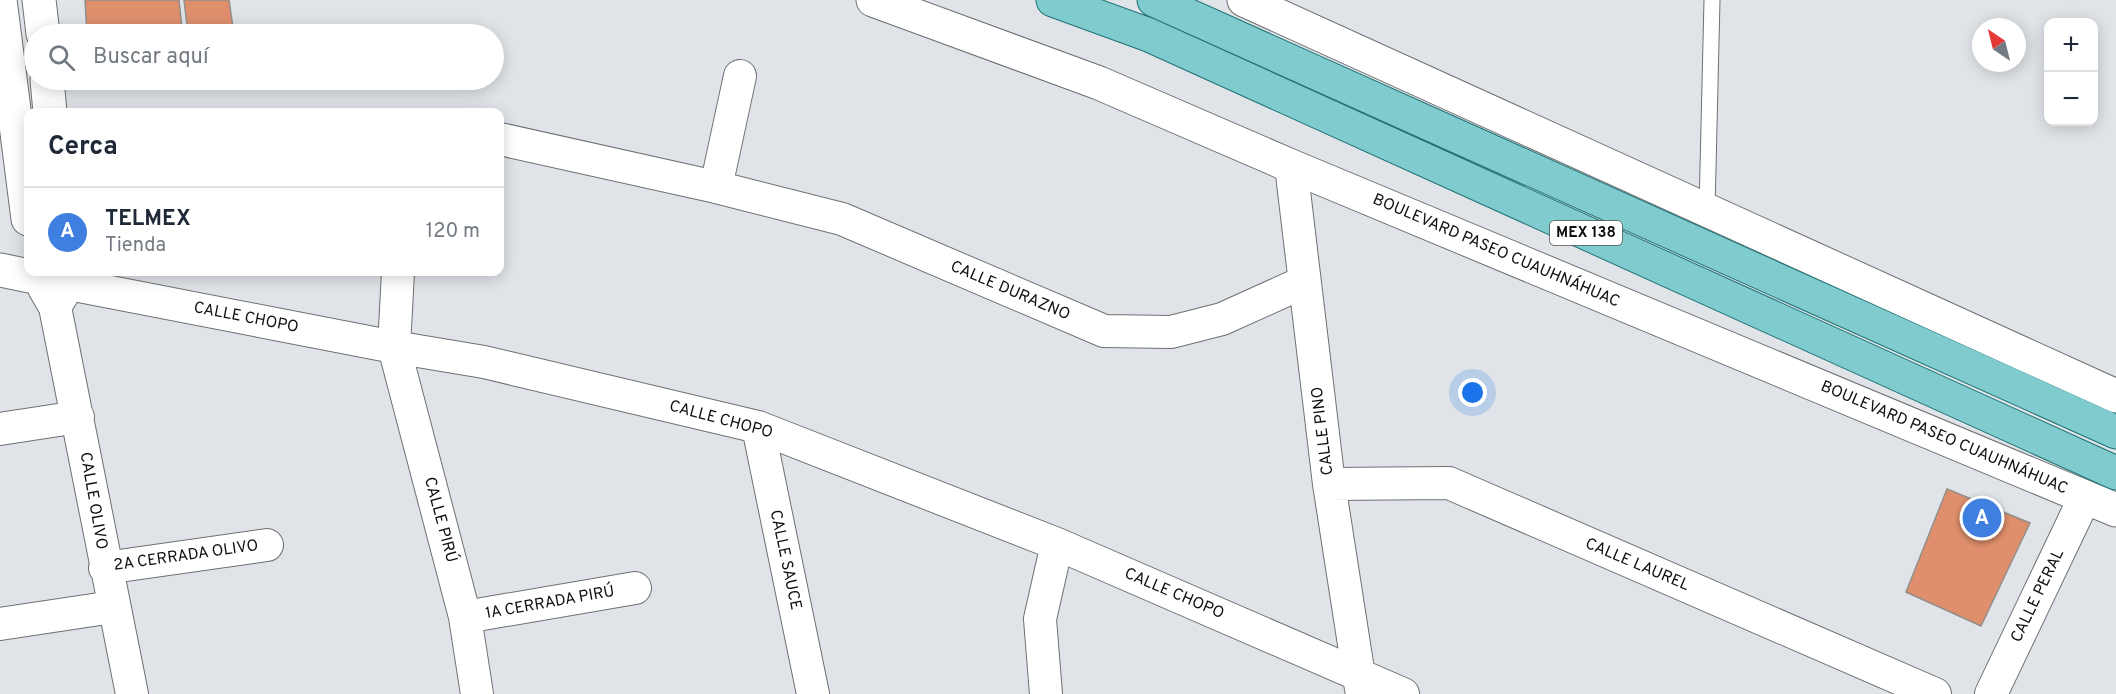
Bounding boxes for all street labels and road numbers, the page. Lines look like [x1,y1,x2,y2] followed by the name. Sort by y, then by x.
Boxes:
[1369,188,1623,312] street label: BOULEVARD PASEO CUAUHNÁHUAC
[1550,221,1622,245] road number: MEX 138
[947,257,1073,325] street label: CALLE DURAZNO
[192,298,300,338] street label: CALLE CHOPO
[1817,375,2071,499] street label: BOULEVARD PASEO CUAUHNÁHUAC
[1308,385,1338,477] street label: CALLE PINO
[667,397,775,443] street label: CALLE CHOPO
[75,451,111,551] street label: CALLE OLIVO
[419,474,463,565] street label: CALLE PIRÚ
[765,508,805,612] street label: CALLE SAUCE
[1582,534,1692,596] street label: CALLE LAUREL
[112,536,260,576] street label: 2A CERRADA OLIVO
[2007,546,2069,646] street label: CALLE PERAL
[1121,564,1227,624] street label: CALLE CHOPO
[484,580,616,624] street label: 1A CERRADA PIRÚ

